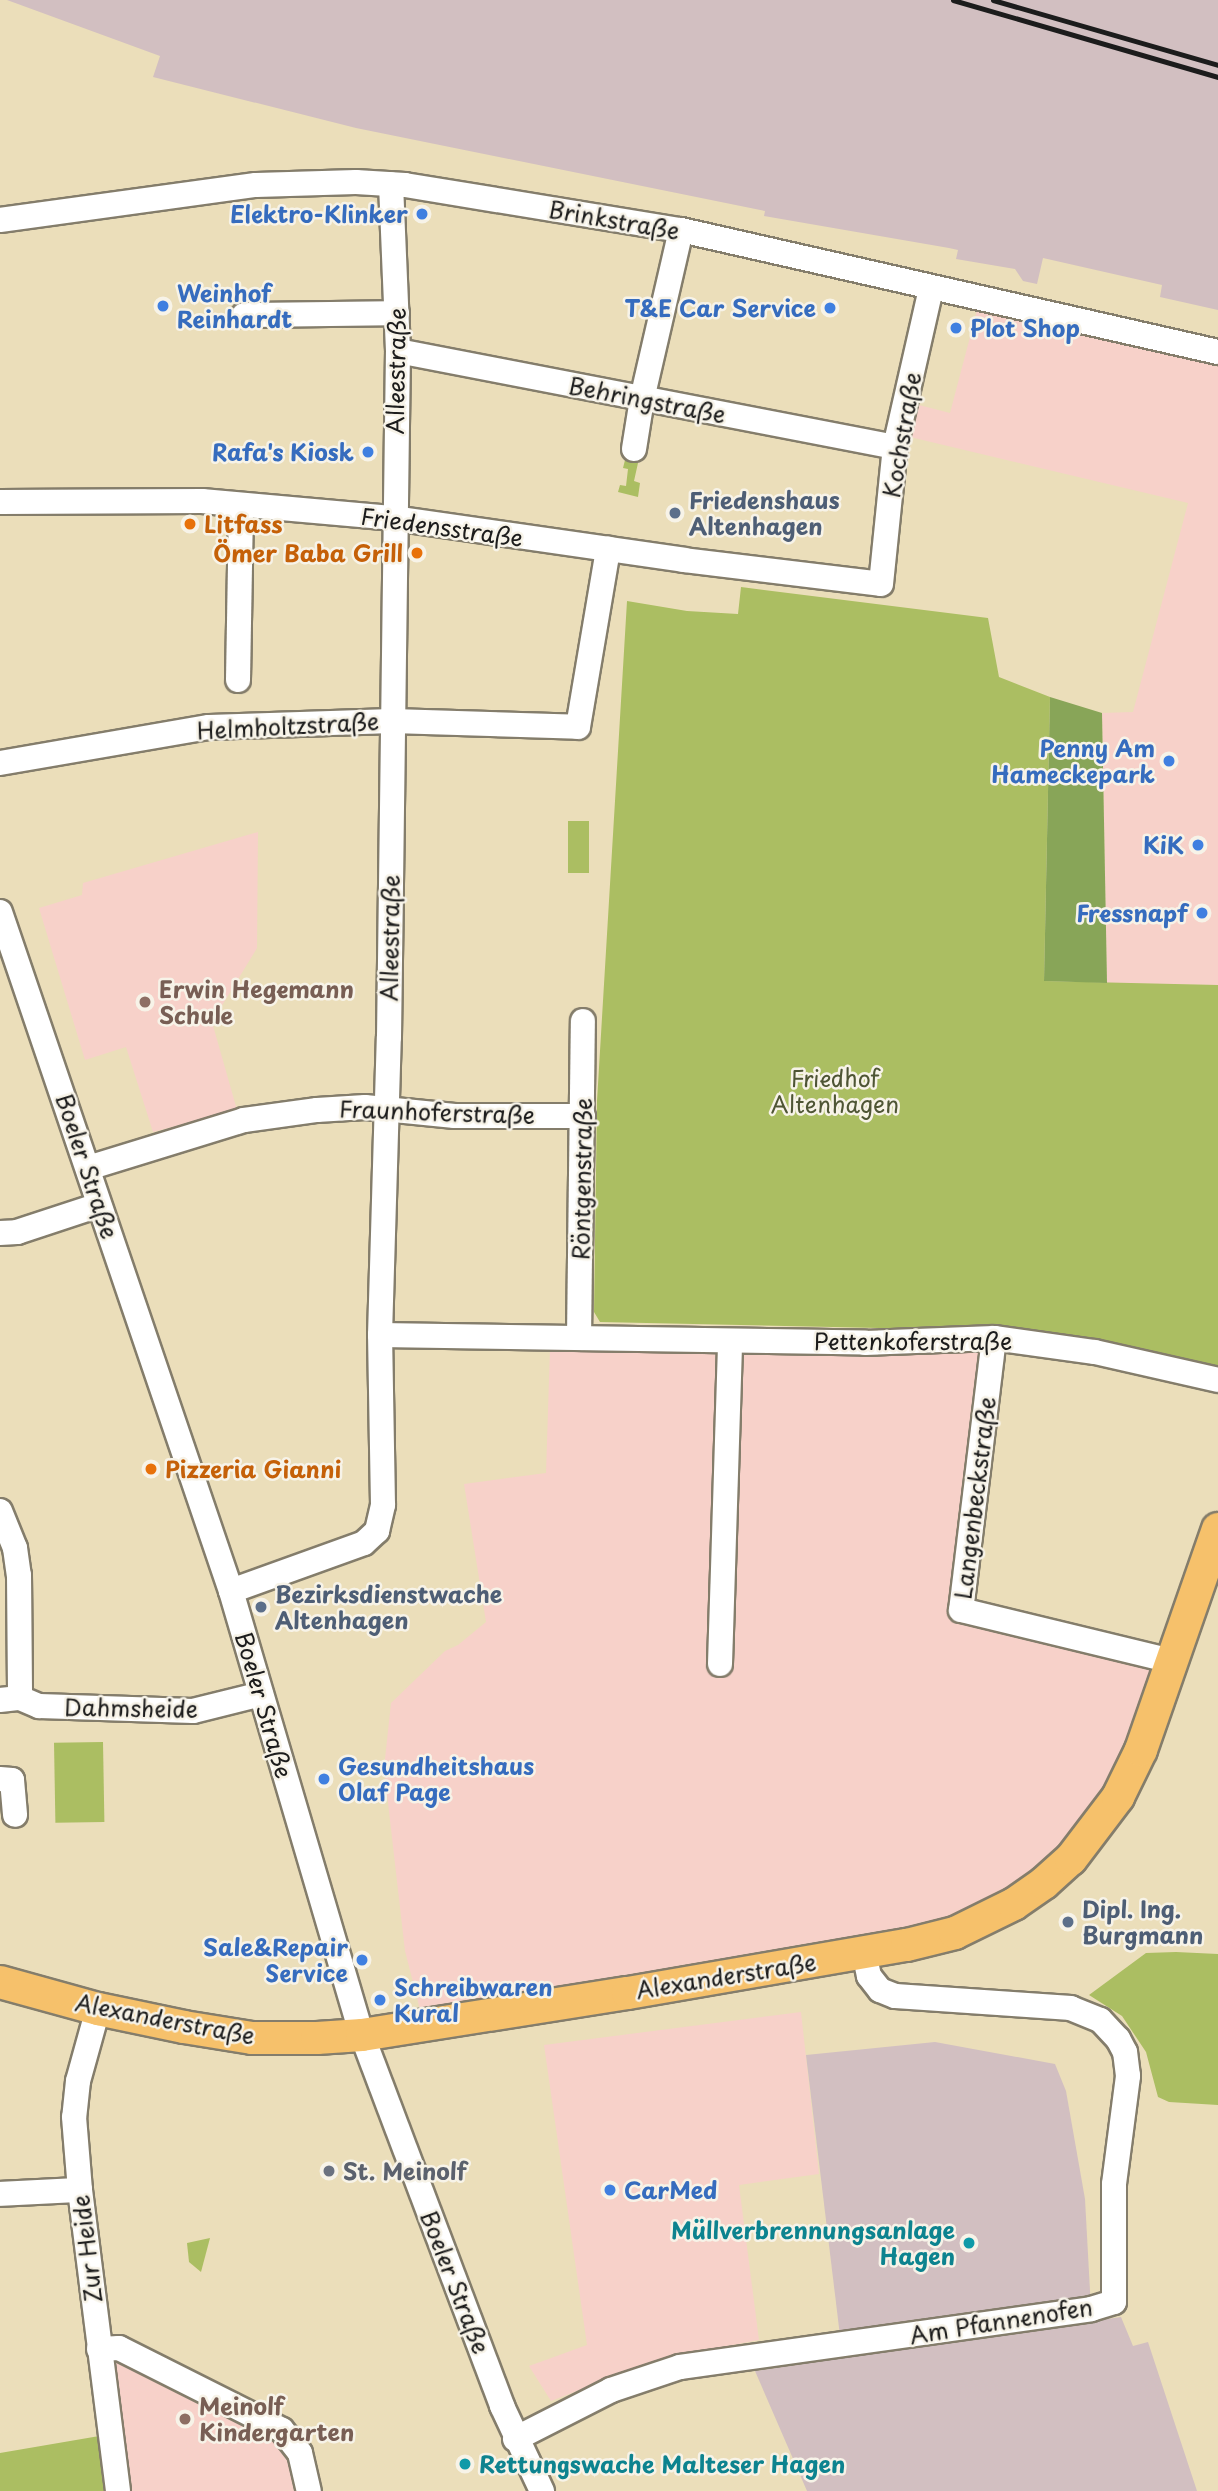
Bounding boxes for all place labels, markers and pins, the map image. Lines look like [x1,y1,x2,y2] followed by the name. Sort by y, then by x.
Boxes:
[230,200,408,228] place label: Elektro-Klinker
[414,206,430,222] marker: Elektro-Klinker
[177,279,292,333] place label: Weinhof Reinhardt
[626,294,816,322] place label: T&E Car Service
[155,298,171,314] marker: Weinhof Reinhardt
[822,300,838,316] marker: T&E Car Service
[970,314,1081,342] place label: Plot Shop
[948,320,964,336] marker: Plot Shop
[212,438,354,466] place label: Rafa's Kiosk
[360,444,376,460] marker: Rafa's Kiosk
[689,486,840,540] place label: Friedenshaus Altenhagen
[667,505,683,521] marker: Friedenshaus Altenhagen
[204,510,282,538] place label: Litfass
[182,516,198,532] marker: Litfass
[213,539,403,567] place label: Ömer Baba Grill
[409,545,425,561] marker: Ömer Baba Grill
[991,734,1155,788] place label: Penny Am Hameckepark
[1161,753,1177,769] marker: Penny Am Hameckepark
[1143,831,1184,859] place label: KiK
[1190,837,1206,853] marker: KiK
[1076,899,1188,927] place label: Fressnapf
[1194,905,1210,921] marker: Fressnapf
[159,975,354,1029] place label: Erwin Hegemann Schule
[137,994,153,1010] marker: Erwin Hegemann Schule
[165,1455,341,1483] place label: Pizzeria Gianni
[143,1461,159,1477] marker: Pizzeria Gianni
[275,1580,502,1634] place label: Bezirksdienstwache Altenhagen
[253,1599,269,1615] marker: Bezirksdienstwache Altenhagen
[338,1752,534,1806] place label: Gesundheitshaus Olaf Page
[316,1771,332,1787] marker: Gesundheitshaus Olaf Page
[1082,1895,1203,1949] place label: Dipl. Ing. Burgmann
[1060,1914,1076,1930] marker: Dipl. Ing. Burgmann
[203,1933,348,1987] place label: Sale&Repair Service
[354,1952,370,1968] marker: Sale&Repair Service
[394,1973,552,2027] place label: Schreibwaren Kural
[372,1992,388,2008] marker: Schreibwaren Kural
[343,2157,467,2185] place label: St. Meinolf
[321,2163,337,2179] marker: St. Meinolf
[624,2176,717,2204] place label: CarMed
[602,2182,618,2198] marker: CarMed
[671,2216,955,2270] place label: Müllverbrennungsanlage Hagen
[961,2235,977,2251] marker: Müllverbrennungsanlage Hagen
[199,2392,354,2446] place label: Meinolf Kindergarten
[177,2411,193,2427] marker: Meinolf Kindergarten
[479,2450,846,2478] place label: Rettungswache Malteser Hagen
[457,2456,473,2472] marker: Rettungswache Malteser Hagen

